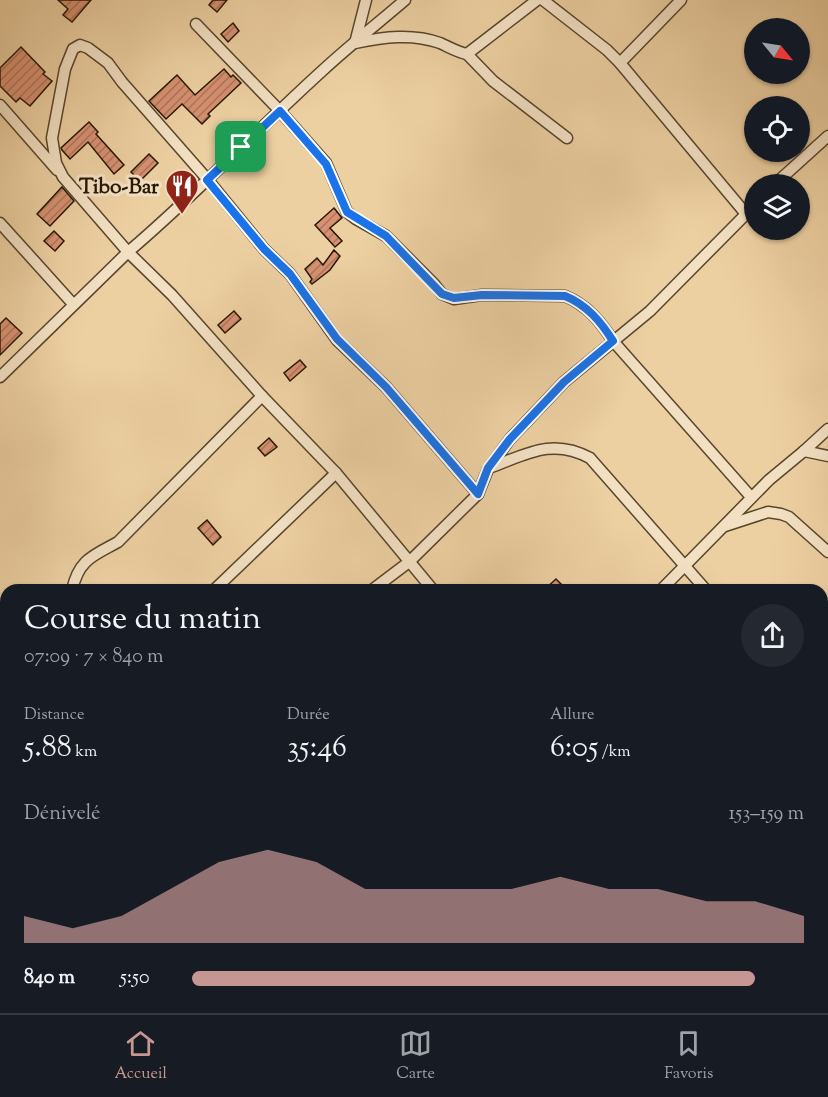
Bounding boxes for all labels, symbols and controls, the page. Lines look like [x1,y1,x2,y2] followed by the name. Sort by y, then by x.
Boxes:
[744,18,810,84] north arrow
[744,18,810,240] map controls
[744,96,810,162] button: locate
[215,121,266,172] pin
[224,130,257,163] icon: arrive
[164,168,200,215] restaurant icon: Tibo-Bar
[79,173,159,203] place label: Tibo-Bar
[744,174,810,240] button: layers
[24,596,261,644] text: Course du matin
[741,604,804,667] button: share
[24,643,164,672] text: 07:09 · 7 × 840 m
[24,704,84,727] text: Distance
[287,704,330,727] text: Durée
[550,704,594,727] text: Allure
[24,727,72,770] text: 5.88
[287,727,347,770] text: 35:46
[550,727,598,770] text: 6:05
[72,741,97,764] text: km
[598,741,631,764] text: /km
[24,800,100,829] text: Dénivelé
[729,800,804,829] text: 153–159 m
[24,964,75,993] text: 840 m
[120,964,149,993] text: 5:50
[115,1027,167,1086] tab: Accueil
[396,1027,435,1086] tab: Carte
[664,1027,713,1086] tab: Favoris

